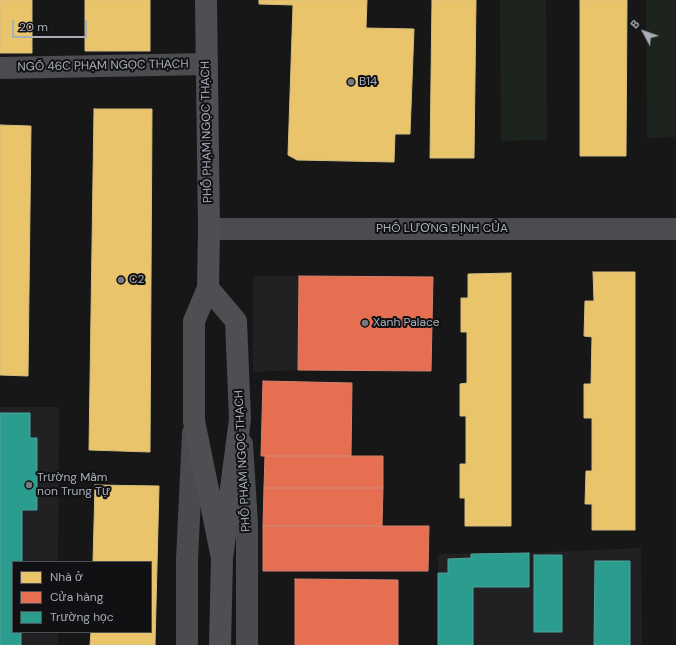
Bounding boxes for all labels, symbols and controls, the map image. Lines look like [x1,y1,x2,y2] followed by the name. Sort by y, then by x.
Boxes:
[14,12,89,38] scale bar
[624,12,664,52] north arrow
[627,17,643,31] text: B
[19,19,48,35] text: 20 m
[17,57,189,75] street label: NGÕ 46C PHẠM NGỌC THẠCH
[199,61,215,203] street label: PHỐ PHẠM NGỌC THẠCH
[359,75,377,89] place label: B14
[346,77,356,87] marker: B14
[376,222,508,236] street label: PHỐ LƯƠNG ĐỊNH CỦA
[129,273,145,287] place label: C2
[116,275,126,285] marker: C2
[373,316,440,330] place label: Xanh Palace
[360,318,370,328] marker: Xanh Palace
[232,390,254,532] street label: PHỐ PHẠM NGỌC THẠCH
[37,471,110,499] place label: Trường Mầm non Trung Tự
[24,480,34,490] marker: Trường Mầm non Trung Tự
[12,561,152,633] legend
[50,569,83,585] text: Nhà ở
[50,589,103,605] text: Cửa hàng
[50,609,114,625] text: Trường học

